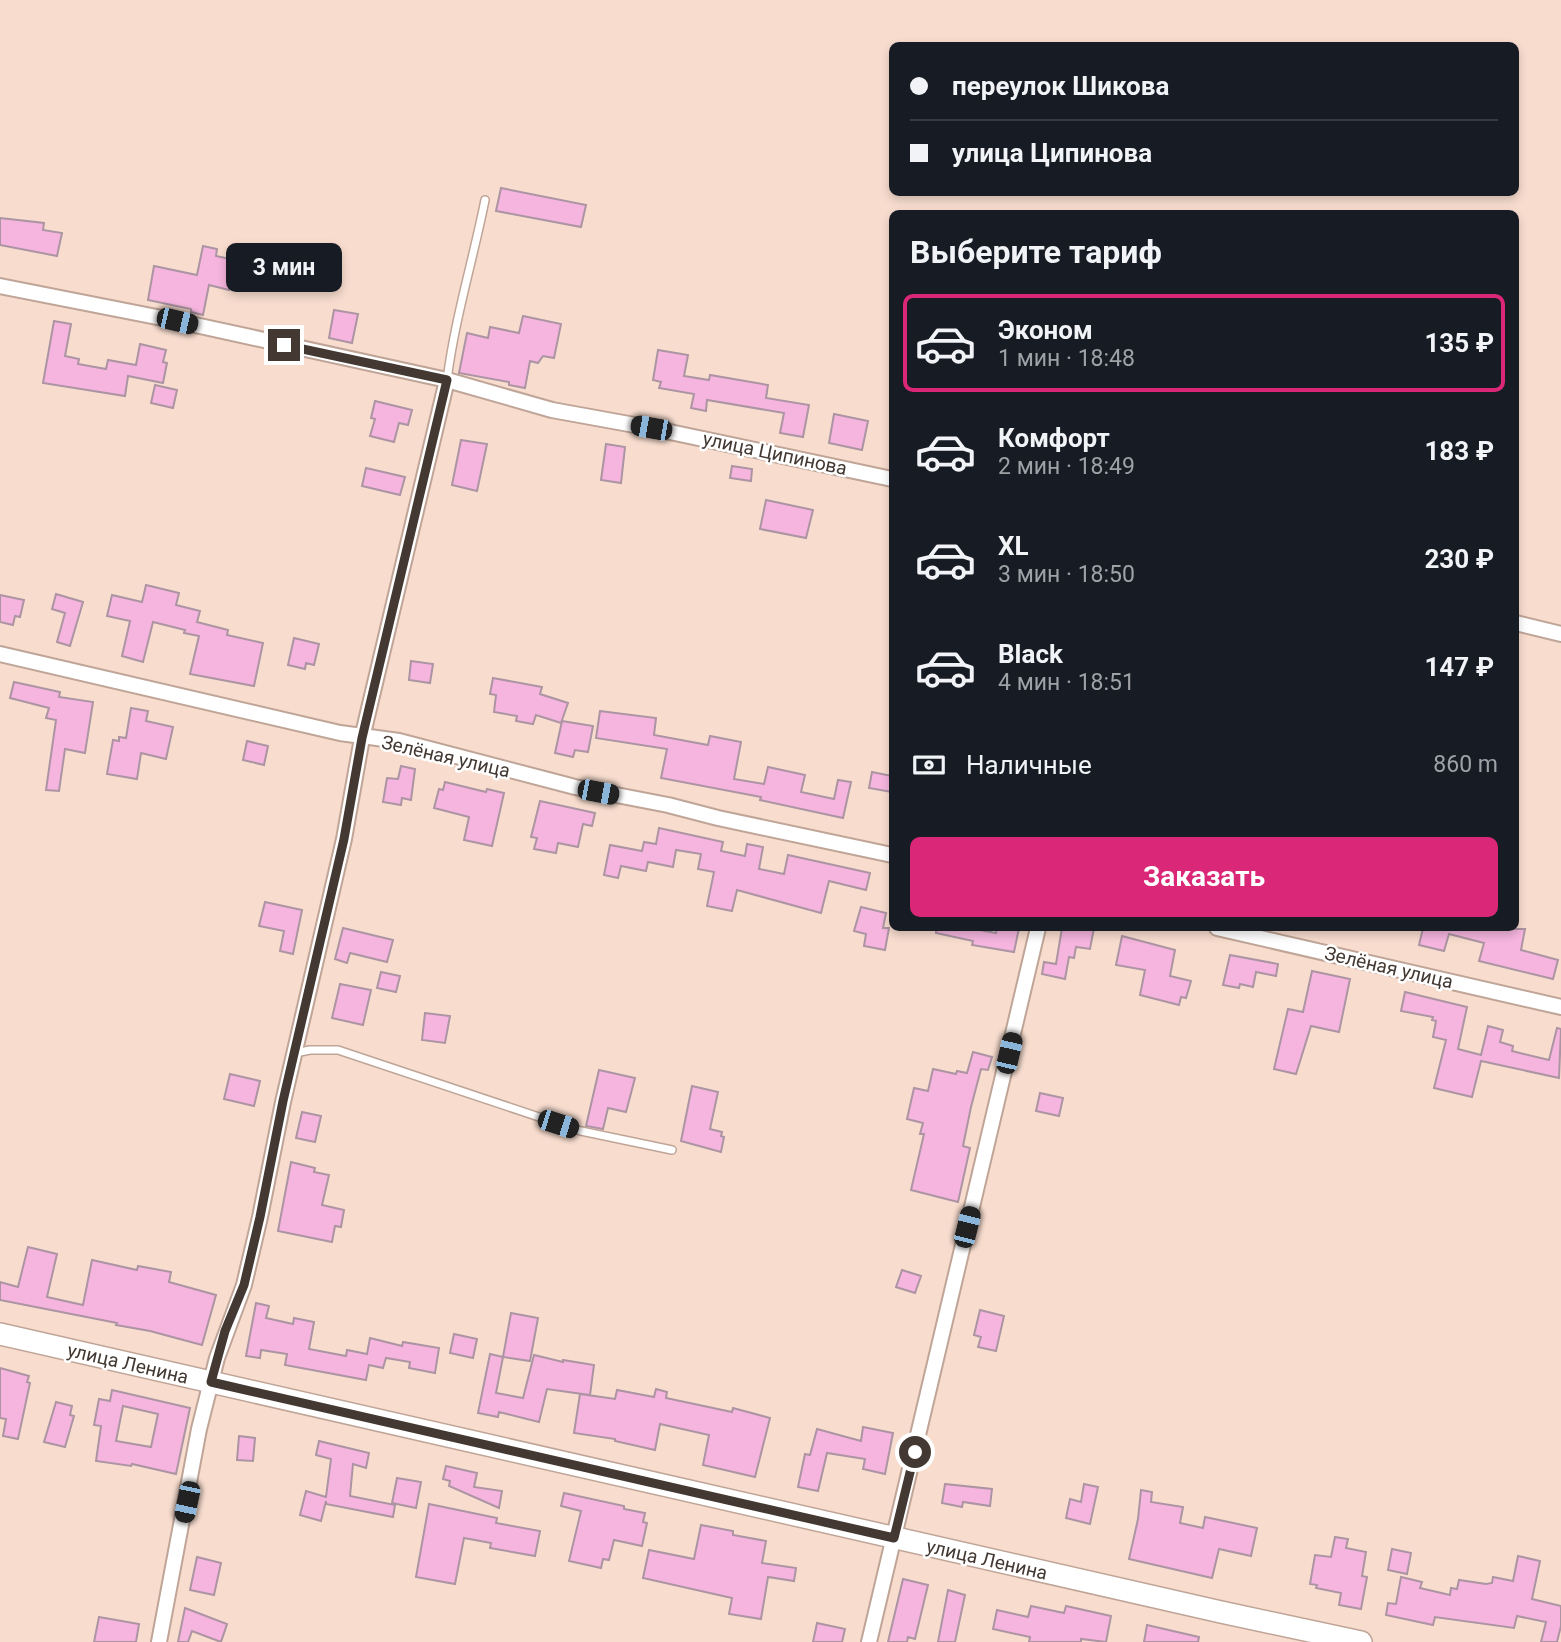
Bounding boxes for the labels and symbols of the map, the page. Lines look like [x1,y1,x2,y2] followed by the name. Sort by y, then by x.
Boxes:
[226,244,342,292] callout: 3 мин
[155,306,200,336] car
[268,329,300,361] route end
[629,414,674,442] car
[701,427,849,480] street label: улица Ципинова
[379,731,512,782] street label: Зелёная улица
[576,778,621,806] car
[1322,942,1455,993] street label: Зелёная улица
[995,1030,1024,1076] car
[535,1108,582,1140] car
[952,1204,983,1250] car
[65,1338,191,1389] street label: улица Ленина
[899,1436,931,1468] route start
[173,1479,202,1525] car
[924,1534,1050,1585] street label: улица Ленина

